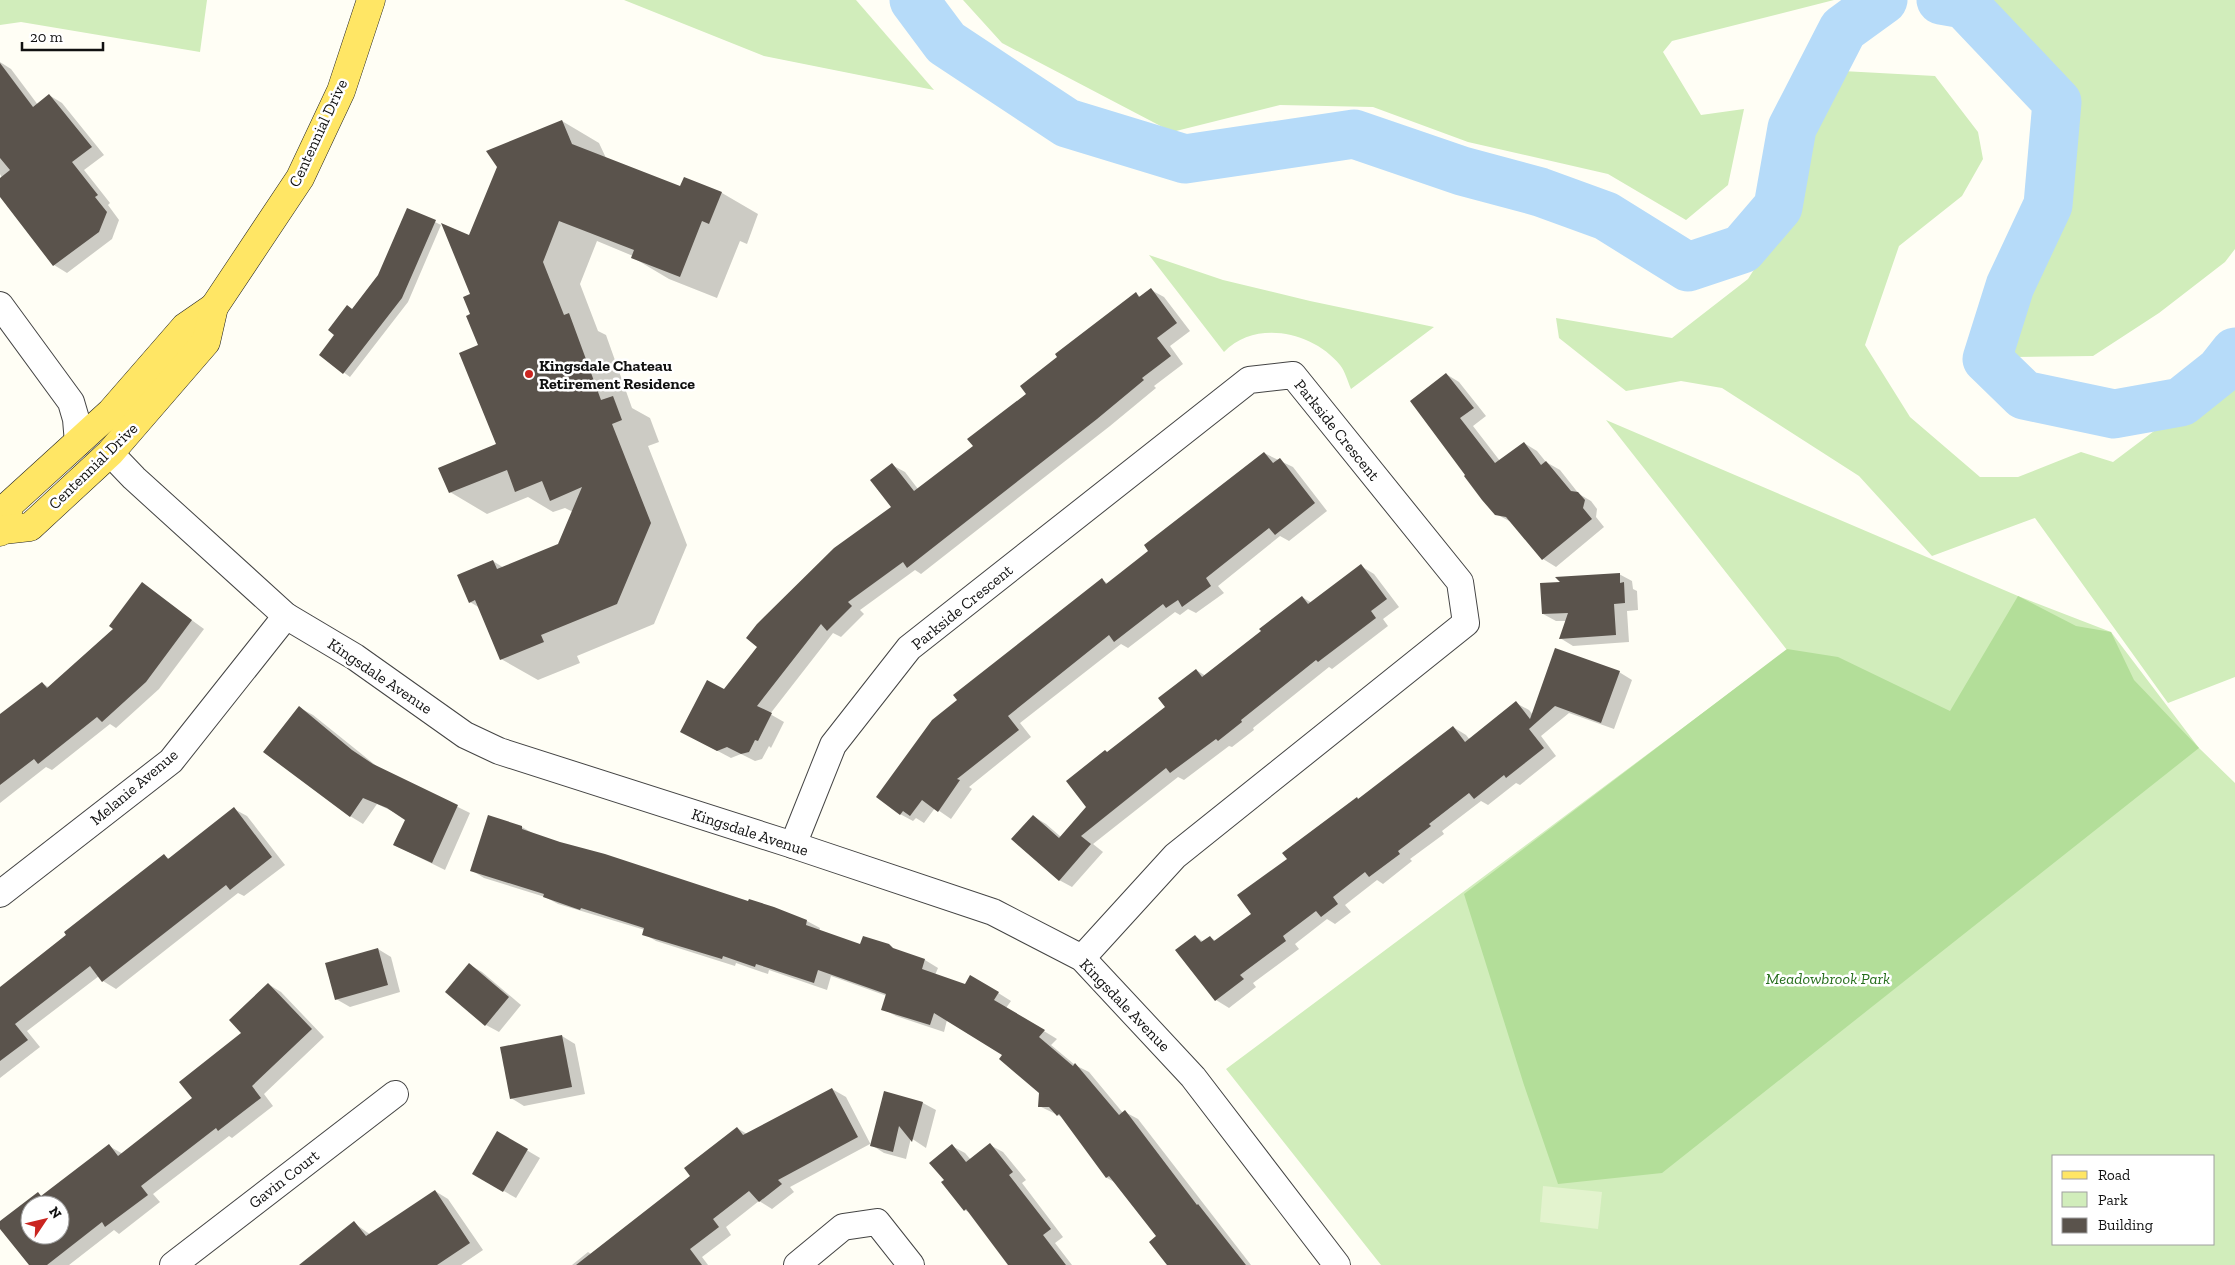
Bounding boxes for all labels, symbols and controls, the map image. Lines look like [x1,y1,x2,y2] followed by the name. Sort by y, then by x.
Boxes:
[22,20,104,52] scale bar
[30,28,63,46] text: 20 m
[285,76,351,190] street label: Centennial Drive
[539,356,695,393] place label: Kingsdale Chateau Retirement Residence
[523,368,535,380] marker: Kingsdale Chateau Retirement Residence
[1290,376,1384,485] street label: Parkside Crescent
[44,419,142,513] street label: Centennial Drive
[908,560,1017,654] street label: Parkside Crescent
[324,634,436,718] street label: Kingsdale Avenue
[86,745,182,829] street label: Melanie Avenue
[689,804,811,860] street label: Kingsdale Avenue
[1076,955,1174,1055] street label: Kingsdale Avenue
[1766,969,1890,988] park label: Meadowbrook Park
[245,1146,323,1212] street label: Gavin Court
[2052,1155,2215,1245] legend
[2098,1166,2131,1184] text: Road
[2098,1191,2128,1209] text: Park
[20,1195,70,1245] north arrow
[45,1204,65,1222] text: N
[2098,1216,2153,1234] text: Building

